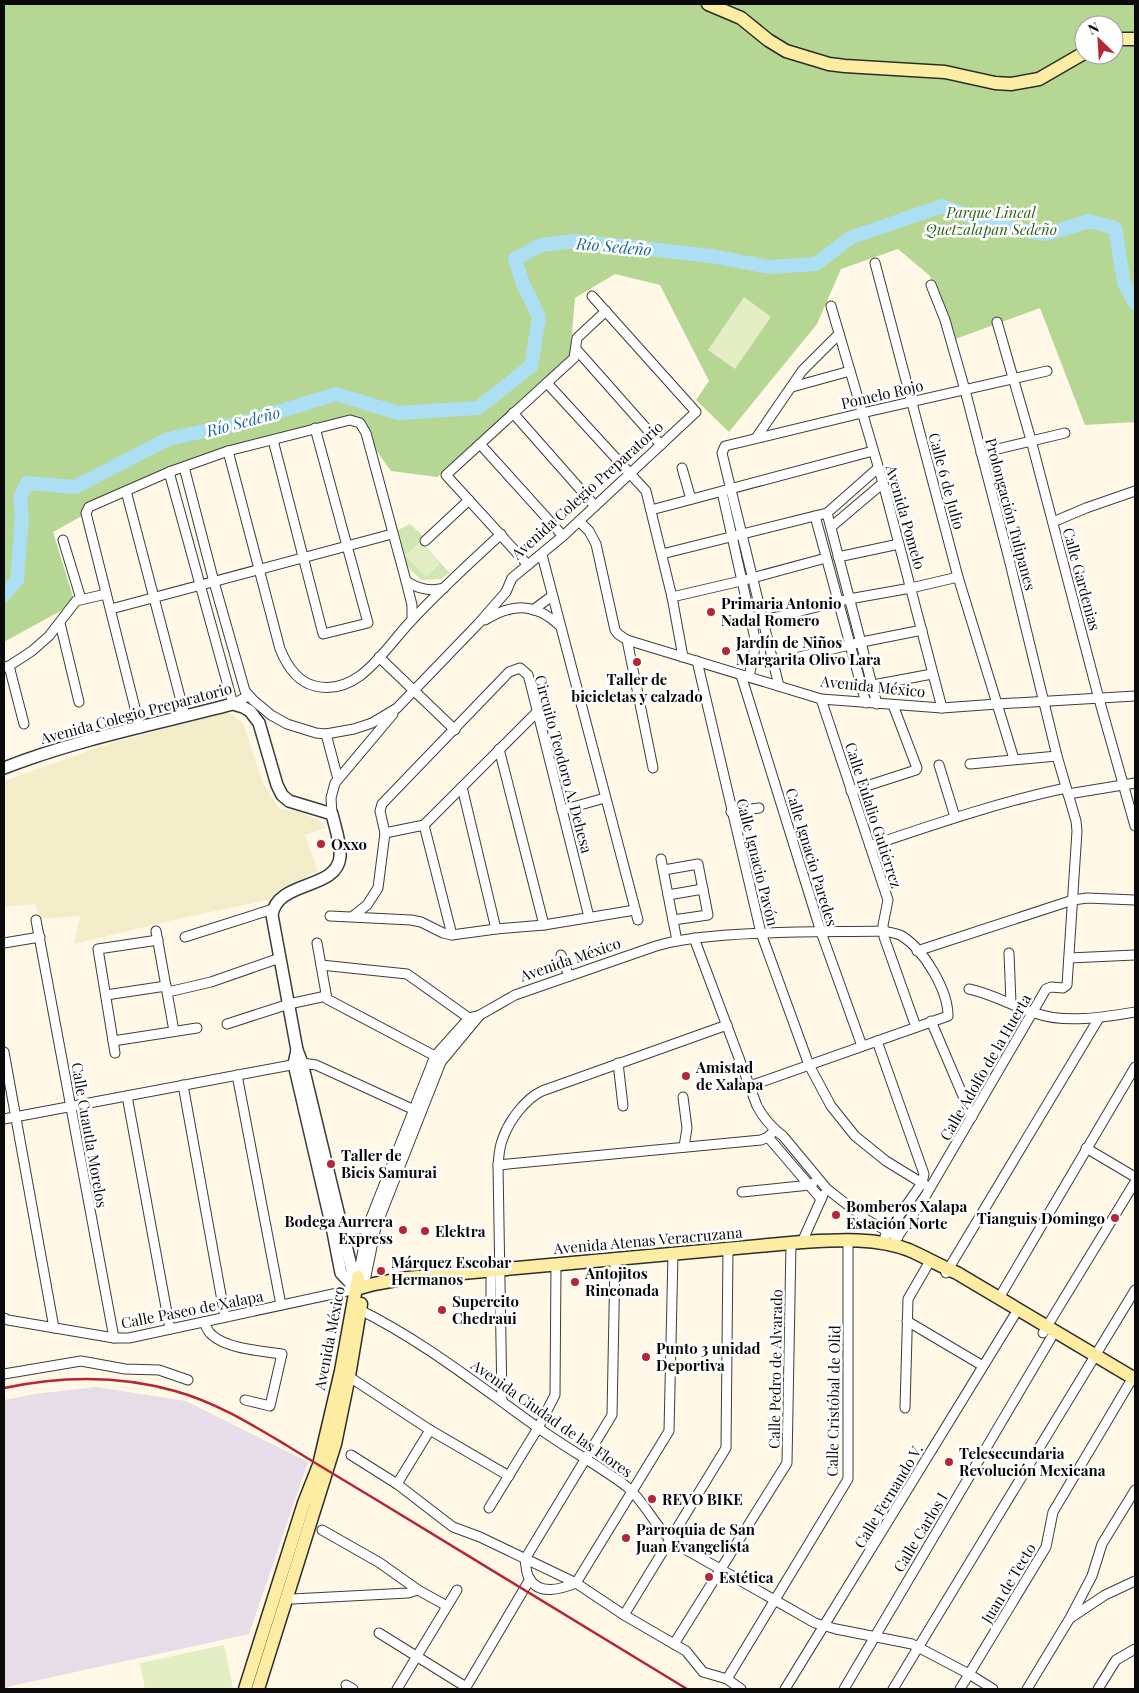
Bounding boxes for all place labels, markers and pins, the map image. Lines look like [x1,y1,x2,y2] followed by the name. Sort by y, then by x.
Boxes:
[721,593,841,630] place label: Primaria Antonio Nadal Romero
[705,606,717,618] marker: Primaria Antonio Nadal Romero
[735,632,881,669] place label: Jardín de Niños Margarita Olivo Lara
[720,645,732,657] marker: Jardín de Niños Margarita Olivo Lara
[631,656,643,668] marker: Taller de bicicletas y calzado
[571,669,703,706] place label: Taller de bicicletas y calzado
[331,834,367,854] place label: Oxxo
[315,838,327,850] marker: Oxxo
[695,1057,763,1094] place label: Amistad de Xalapa
[680,1070,692,1082] marker: Amistad de Xalapa
[341,1145,437,1182] place label: Taller de Bicis Samurai
[325,1158,337,1170] marker: Taller de Bicis Samurai
[846,1196,967,1233] place label: Bomberos Xalapa Estación Norte
[977,1208,1105,1228] place label: Tianguis Domingo
[830,1209,842,1221] marker: Bomberos Xalapa Estación Norte
[284,1211,393,1248] place label: Bodega Aurrera Express
[1109,1212,1121,1224] marker: Tianguis Domingo
[435,1221,486,1241] place label: Elektra
[397,1224,409,1236] marker: Bodega Aurrera Express
[419,1225,431,1237] marker: Elektra
[391,1252,511,1289] place label: Márquez Escobar Hermanos
[584,1263,659,1300] place label: Antojitos Rinconada
[375,1265,387,1277] marker: Márquez Escobar Hermanos
[569,1276,581,1288] marker: Antojitos Rinconada
[452,1291,519,1328] place label: Supercito Chedraui
[436,1304,448,1316] marker: Supercito Chedraui
[656,1338,760,1375] place label: Punto 3 unidad Deportiva
[640,1351,652,1363] marker: Punto 3 unidad Deportiva
[959,1443,1106,1480] place label: Telesecundaria Revolución Mexicana
[943,1456,955,1468] marker: Telesecundaria Revolución Mexicana
[662,1489,743,1509] place label: REVO BIKE
[646,1493,658,1505] marker: REVO BIKE
[635,1519,756,1556] place label: Parroquia de San Juan Evangelista
[620,1532,632,1544] marker: Parroquia de San Juan Evangelista
[719,1567,774,1587] place label: Estética
[703,1571,715,1583] marker: Estética

